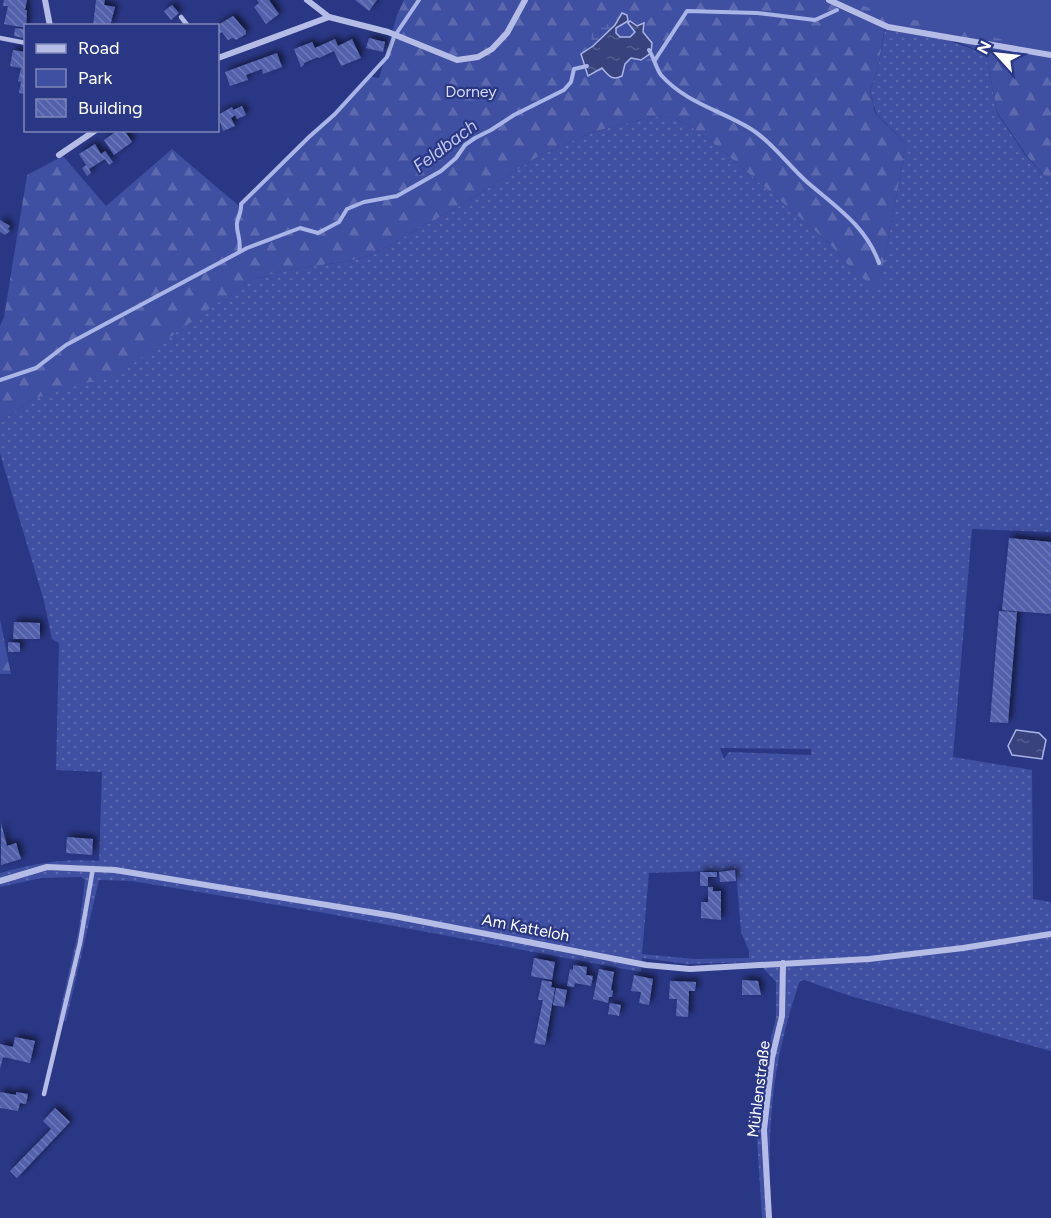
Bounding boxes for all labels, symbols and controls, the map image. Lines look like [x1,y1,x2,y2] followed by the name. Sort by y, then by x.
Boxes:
[24,24,219,132] legend
[967,24,1027,84] north arrow
[78,37,119,59] text: Road
[973,38,995,57] text: N
[78,67,113,89] text: Park
[445,82,497,101] park label: Dorney
[78,97,143,119] text: Building
[408,115,482,177] water label: Feldbach
[481,910,571,945] street label: Am Katteloh
[743,1039,774,1139] street label: Mühlenstraße

